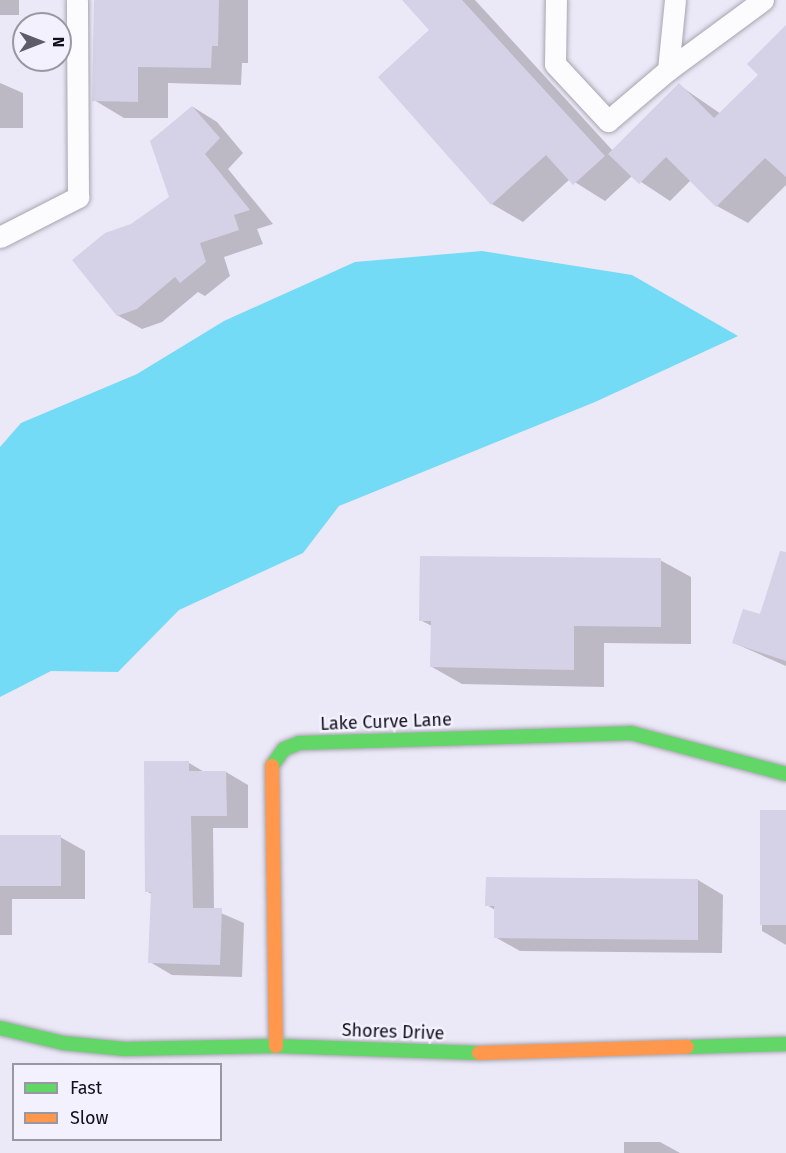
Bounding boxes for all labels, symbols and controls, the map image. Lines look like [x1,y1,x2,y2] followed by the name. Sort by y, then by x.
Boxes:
[12,12,72,72] north arrow
[49,37,68,47] text: N
[320,709,452,735] street label: Lake Curve Lane
[341,1019,445,1045] street label: Shores Drive
[12,1063,222,1141] legend
[70,1077,102,1099] text: Fast
[70,1107,108,1129] text: Slow

